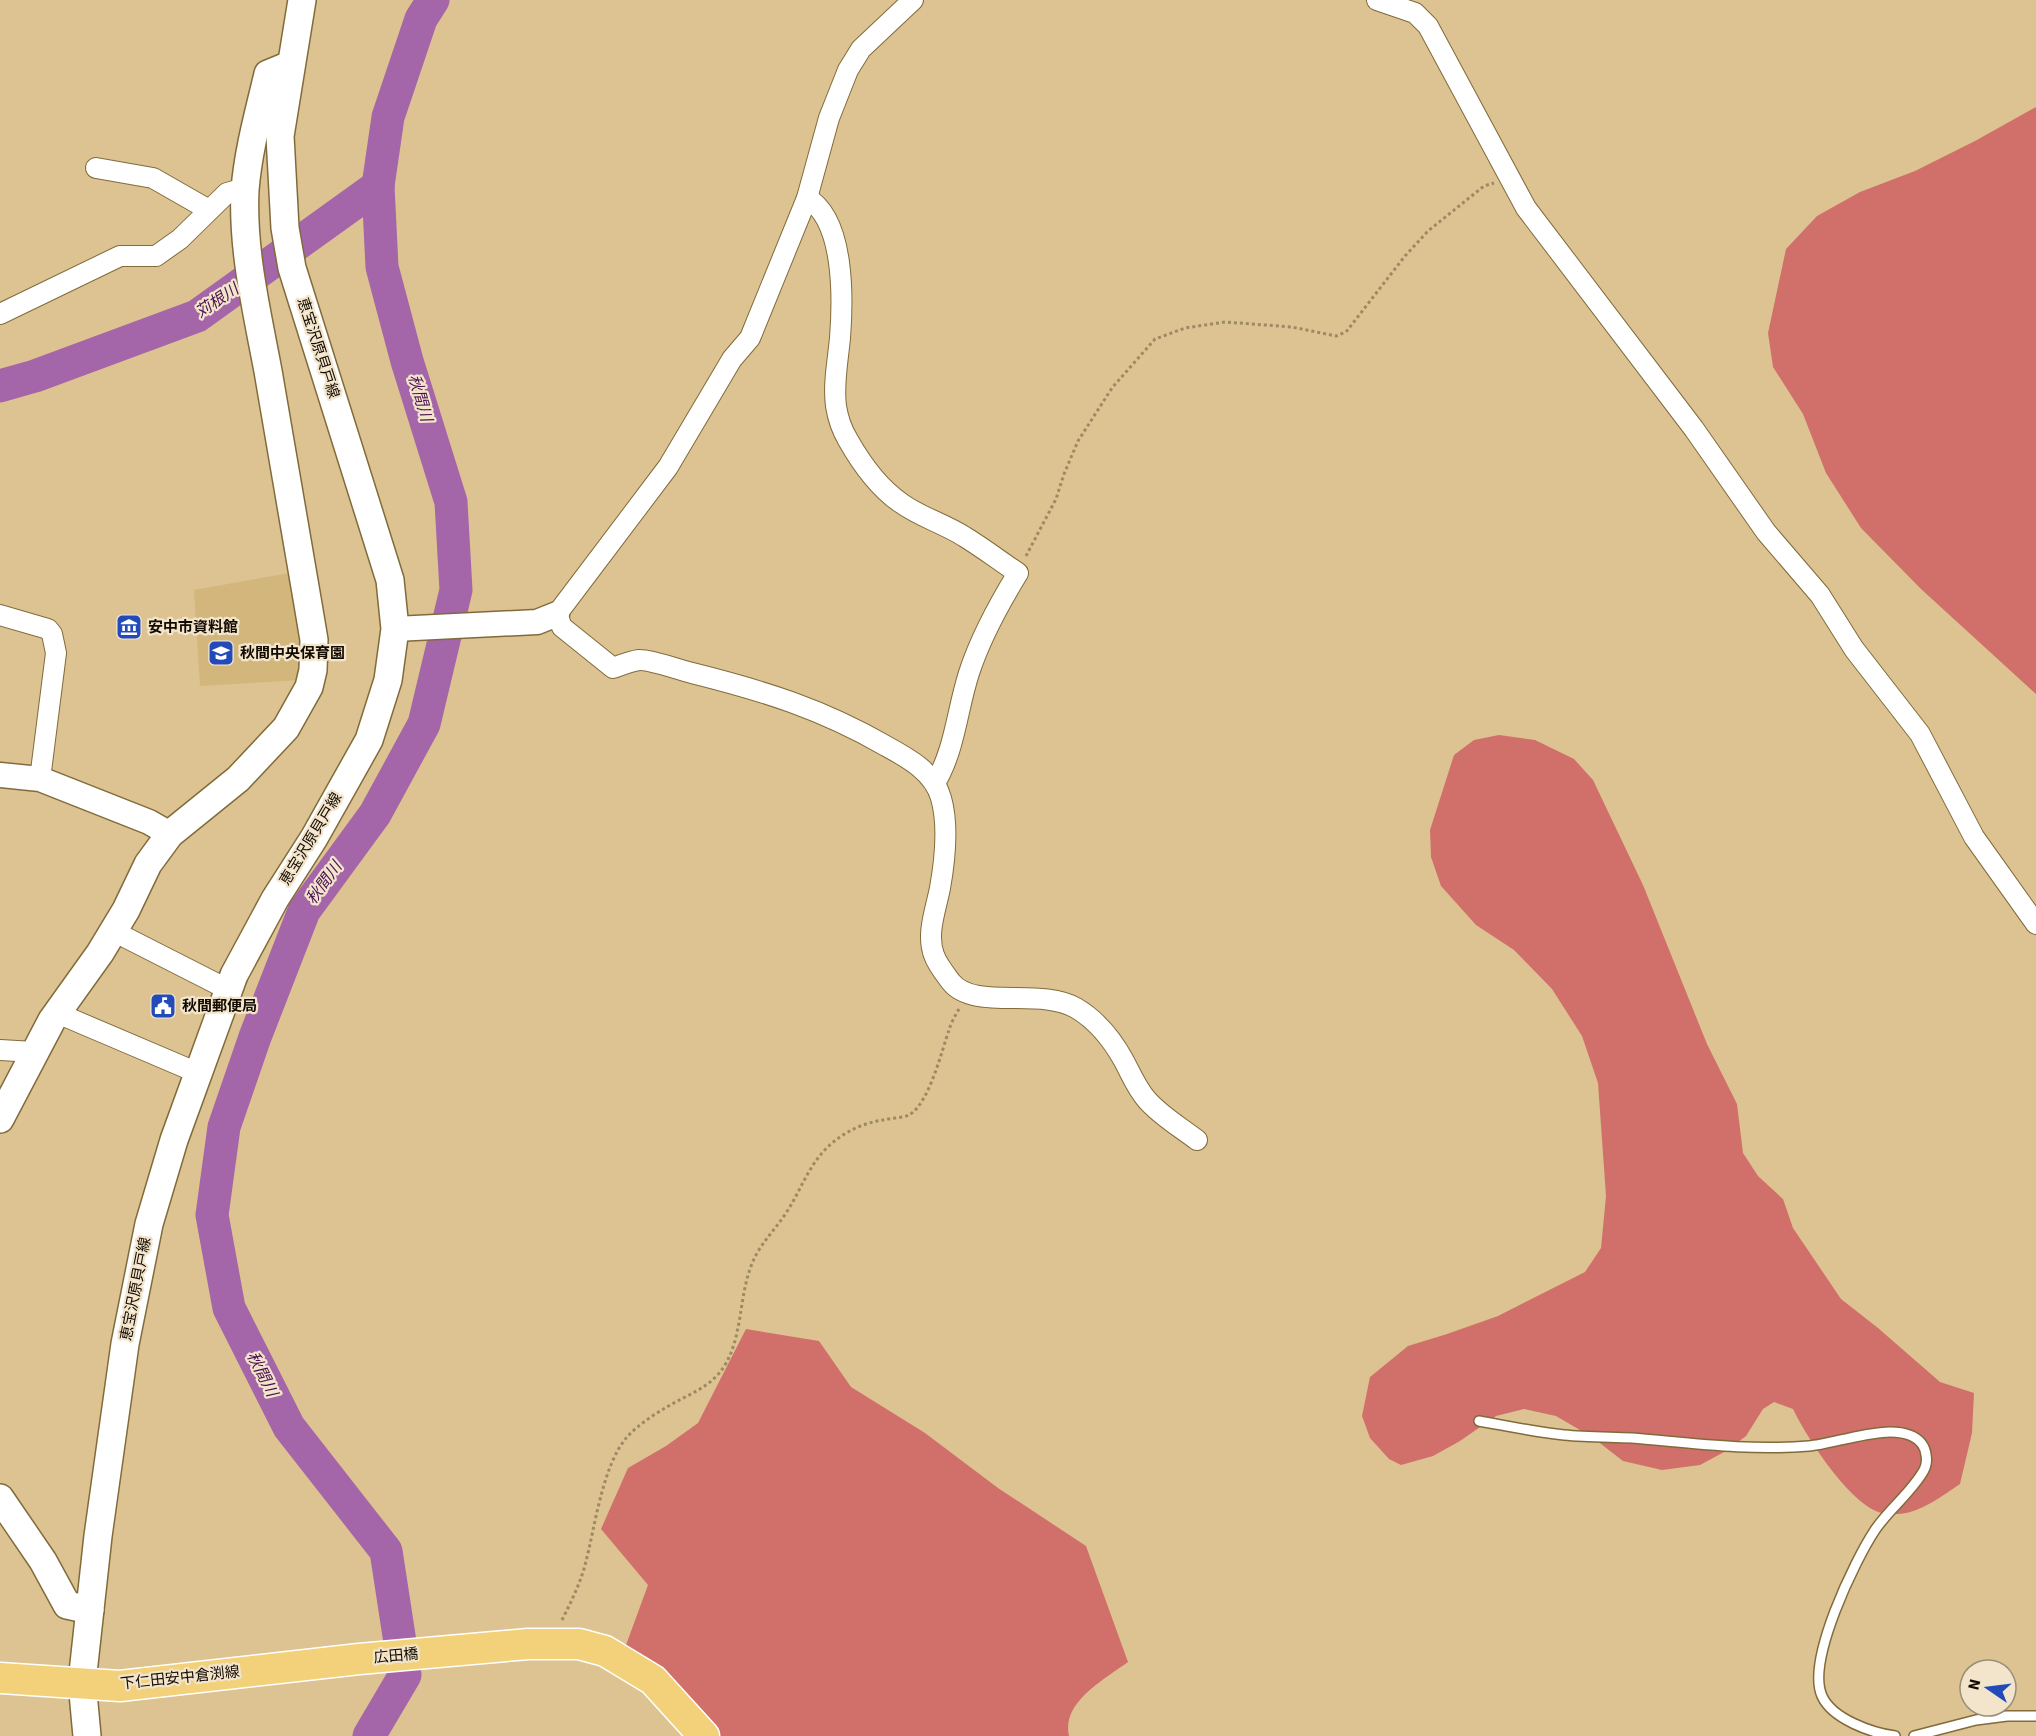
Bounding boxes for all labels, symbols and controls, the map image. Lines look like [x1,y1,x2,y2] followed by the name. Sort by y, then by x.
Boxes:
[191,277,245,324] water label: 苅根川
[292,295,344,401] street label: 恵宝沢原貝戸線
[403,372,438,426] water label: 秋間川
[114,612,144,642] museum icon: 安中市資料館
[148,617,238,638] place label: 安中市資料館
[206,638,236,668] school or university icon: 秋間中央保育園
[240,643,345,664] place label: 秋間中央保育園
[275,789,347,889] street label: 恵宝沢原貝戸線
[301,856,348,909] water label: 秋間川
[148,991,178,1021] public building icon: 秋間郵便局
[182,996,257,1017] place label: 秋間郵便局
[116,1235,156,1343] street label: 恵宝沢原貝戸線
[241,1348,284,1402] water label: 秋間川
[373,1644,419,1668] street label: 広田橋
[1958,1658,2018,1718] north arrow
[119,1661,241,1695] street label: 下仁田安中倉渕線
[1962,1677,1986,1692] text: N

